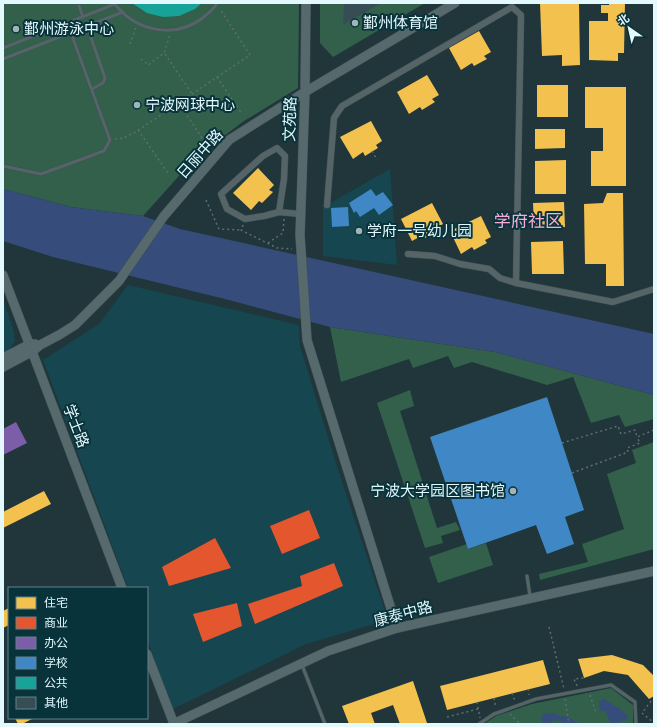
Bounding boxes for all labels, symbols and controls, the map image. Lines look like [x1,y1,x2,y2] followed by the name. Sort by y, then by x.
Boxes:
[609,8,649,48] north arrow
[615,11,632,29] text: 北
[363,14,438,32] place label: 鄞州体育馆
[350,18,360,28] marker: 鄞州体育馆
[24,20,114,38] place label: 鄞州游泳中心
[11,24,21,34] marker: 鄞州游泳中心
[145,96,235,114] place label: 宁波网球中心
[280,96,300,142] street label: 文苑路
[132,100,142,110] marker: 宁波网球中心
[173,126,227,182] street label: 日丽中路
[494,211,562,231] district label: 学府社区
[367,222,472,240] place label: 学府一号幼儿园
[354,226,364,236] marker: 学府一号幼儿园
[60,402,92,450] street label: 学士路
[370,482,505,500] place label: 宁波大学园区图书馆
[508,486,518,496] marker: 宁波大学园区图书馆
[8,587,148,719] legend
[44,595,68,610] text: 住宅
[372,598,434,630] street label: 康泰中路
[44,615,68,630] text: 商业
[44,635,68,650] text: 办公
[44,655,68,670] text: 学校
[44,675,68,690] text: 公共
[44,695,68,710] text: 其他

